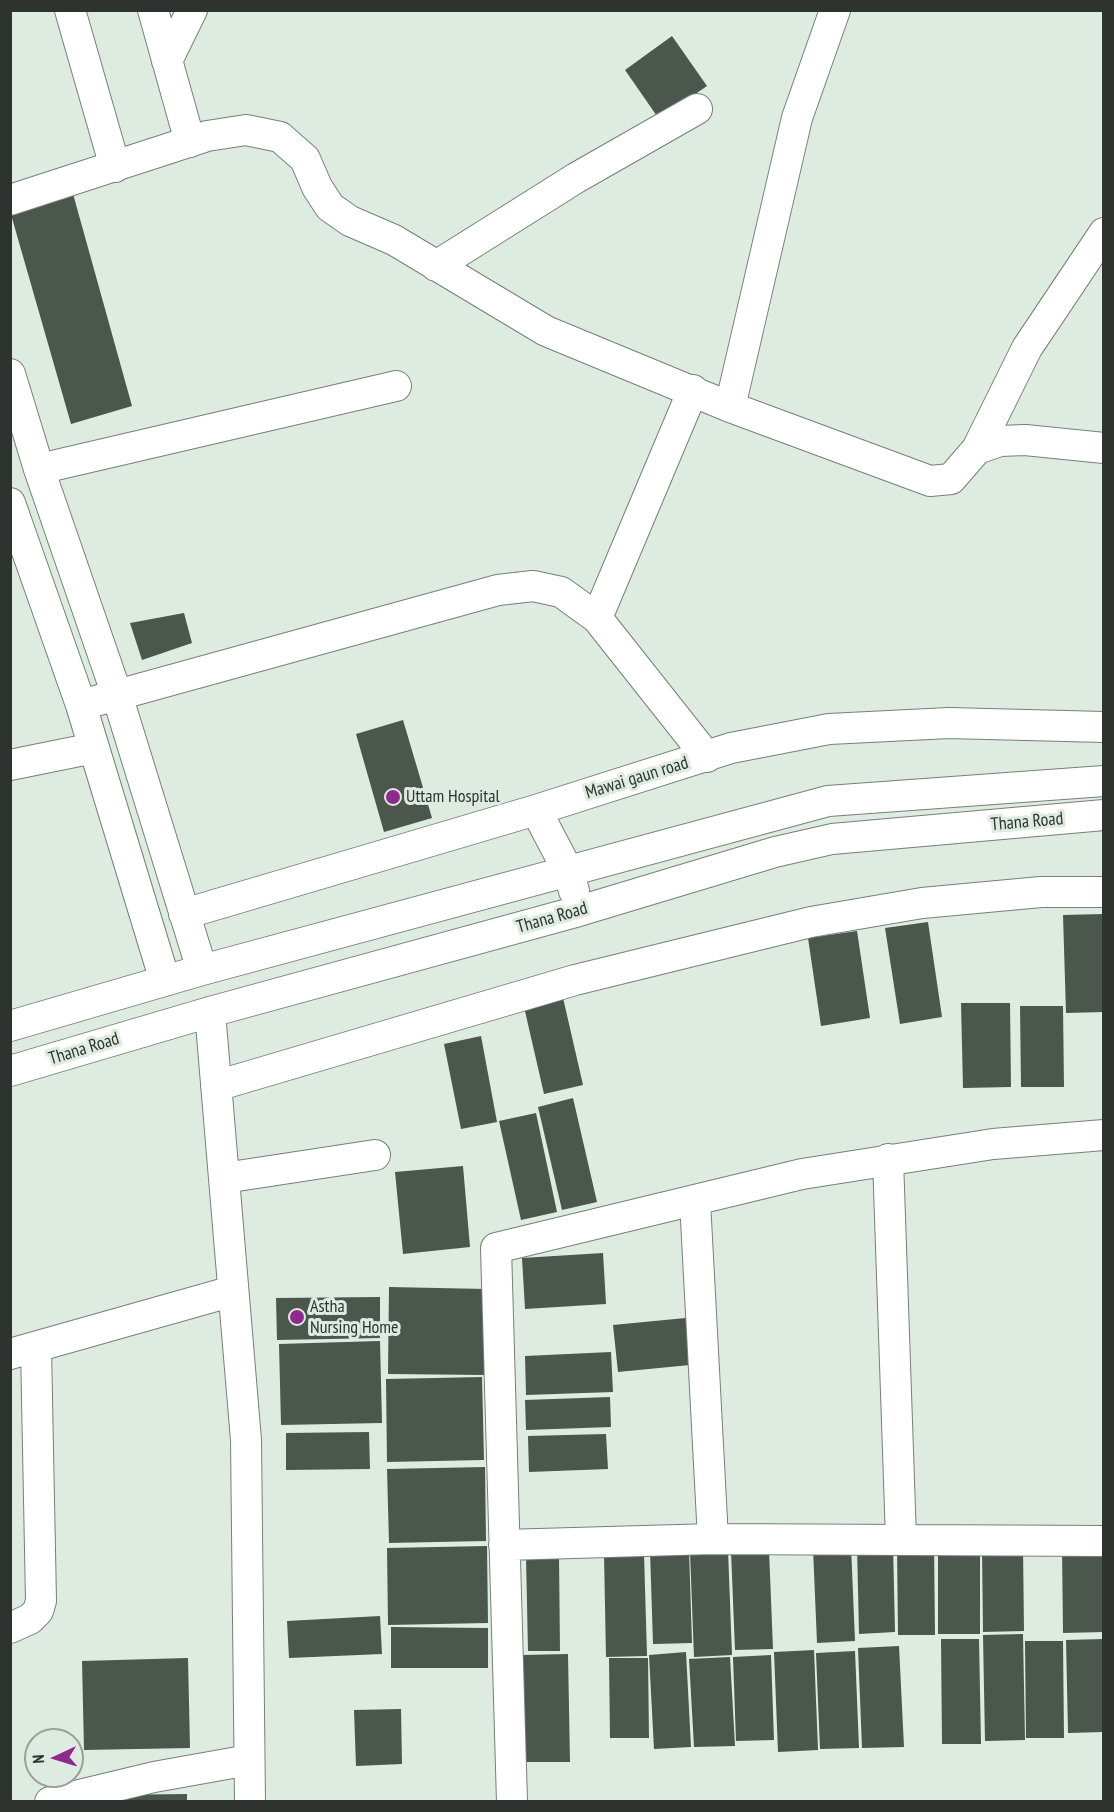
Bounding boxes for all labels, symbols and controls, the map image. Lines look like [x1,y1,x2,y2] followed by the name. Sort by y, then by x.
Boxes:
[583,752,691,804] street label: Mawai gaun road
[406,786,500,808] place label: Uttam Hospital
[384,788,402,806] marker: Uttam Hospital
[990,808,1064,836] street label: Thana Road
[514,898,590,938] street label: Thana Road
[46,1028,122,1070] street label: Thana Road
[310,1296,398,1338] place label: Astha Nursing Home
[288,1308,306,1326] marker: Astha Nursing Home
[24,1728,84,1788] north arrow
[28,1754,48,1764] text: N

